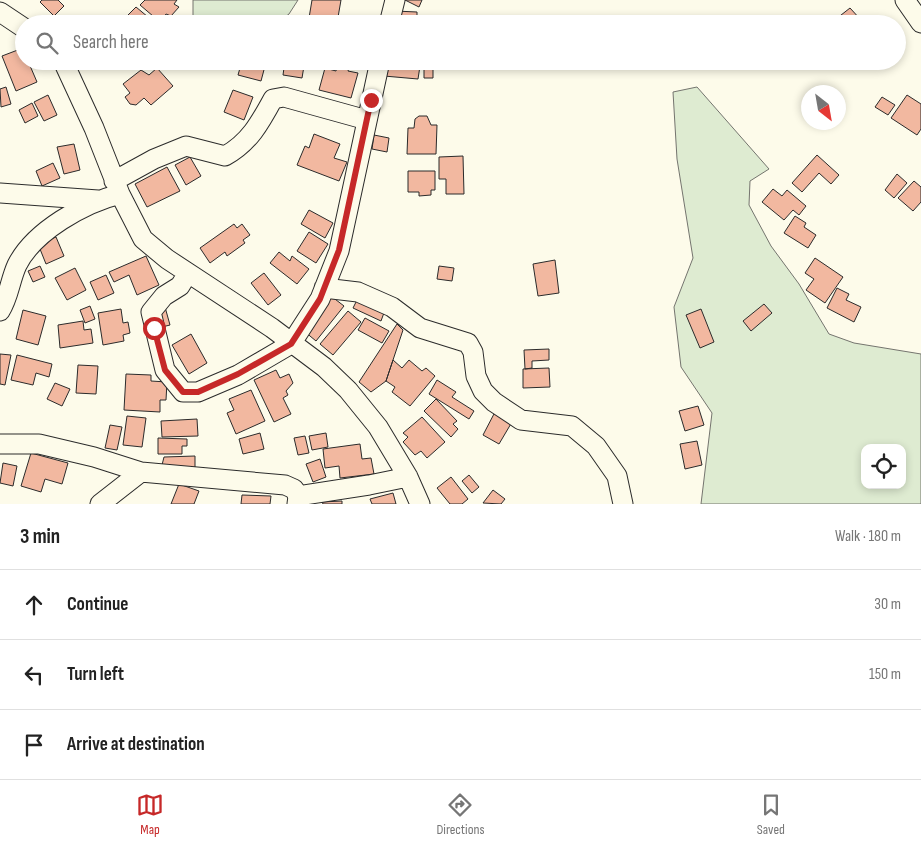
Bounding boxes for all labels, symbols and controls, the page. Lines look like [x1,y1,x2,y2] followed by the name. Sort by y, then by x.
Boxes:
[15,15,906,70] search box
[33,29,61,57] icon: search
[73,31,149,54] text: Search here
[801,85,846,130] north arrow
[360,89,383,112] route end
[143,317,166,340] route start
[861,444,906,489] map controls
[861,444,906,489] button: locate
[20,524,60,549] text: 3 min
[835,527,901,546] text: Walk · 180 m
[20,591,48,619] icon: ahead
[67,593,128,616] text: Continue
[874,595,901,614] text: 30 m
[20,661,48,689] icon: left
[67,663,124,686] text: Turn left
[869,665,901,684] text: 150 m
[20,731,48,759] icon: arrive
[67,733,205,756] text: Arrive at destination
[136,791,164,838] tab: Map
[436,791,485,838] tab: Directions
[757,791,785,838] tab: Saved

